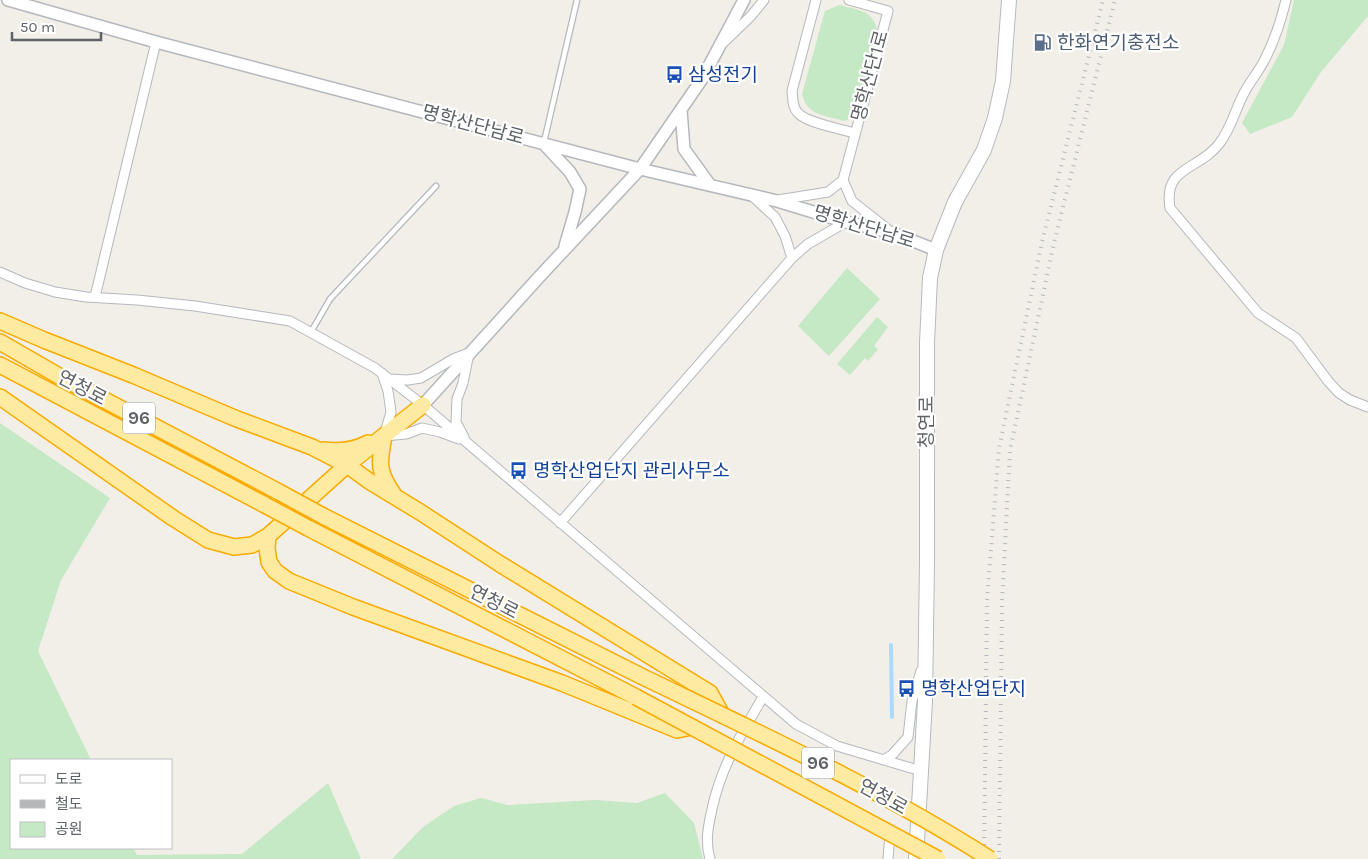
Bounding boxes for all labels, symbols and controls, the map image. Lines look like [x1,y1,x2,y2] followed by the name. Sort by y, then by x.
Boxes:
[12,10,101,42] scale bar
[20,18,55,36] text: 50 m
[847,28,893,124] street label: 명학산단1로
[1057,32,1179,54] place label: 한화연기충전소
[1033,33,1053,53] fuel station icon: 한화연기충전소
[688,64,758,86] place label: 삼성전기
[664,65,684,85] bus stop icon: 삼성전기
[419,101,527,149] street label: 명학산단남로
[811,201,917,253] street label: 명학산단남로
[54,366,110,410] street label: 연청로
[916,396,938,448] street label: 청연로
[123,402,155,433] road number: 96
[533,460,730,482] place label: 명학산업단지 관리사무소
[509,461,529,481] bus stop icon: 명학산업단지 관리사무소
[466,580,522,624] street label: 연청로
[921,678,1026,700] place label: 명학산업단지
[897,679,917,699] bus stop icon: 명학산업단지
[802,748,834,778] road number: 96
[10,759,172,849] legend
[55,770,83,788] text: 도로
[855,775,911,819] street label: 연청로
[55,795,83,813] text: 철도
[55,820,83,838] text: 공원

